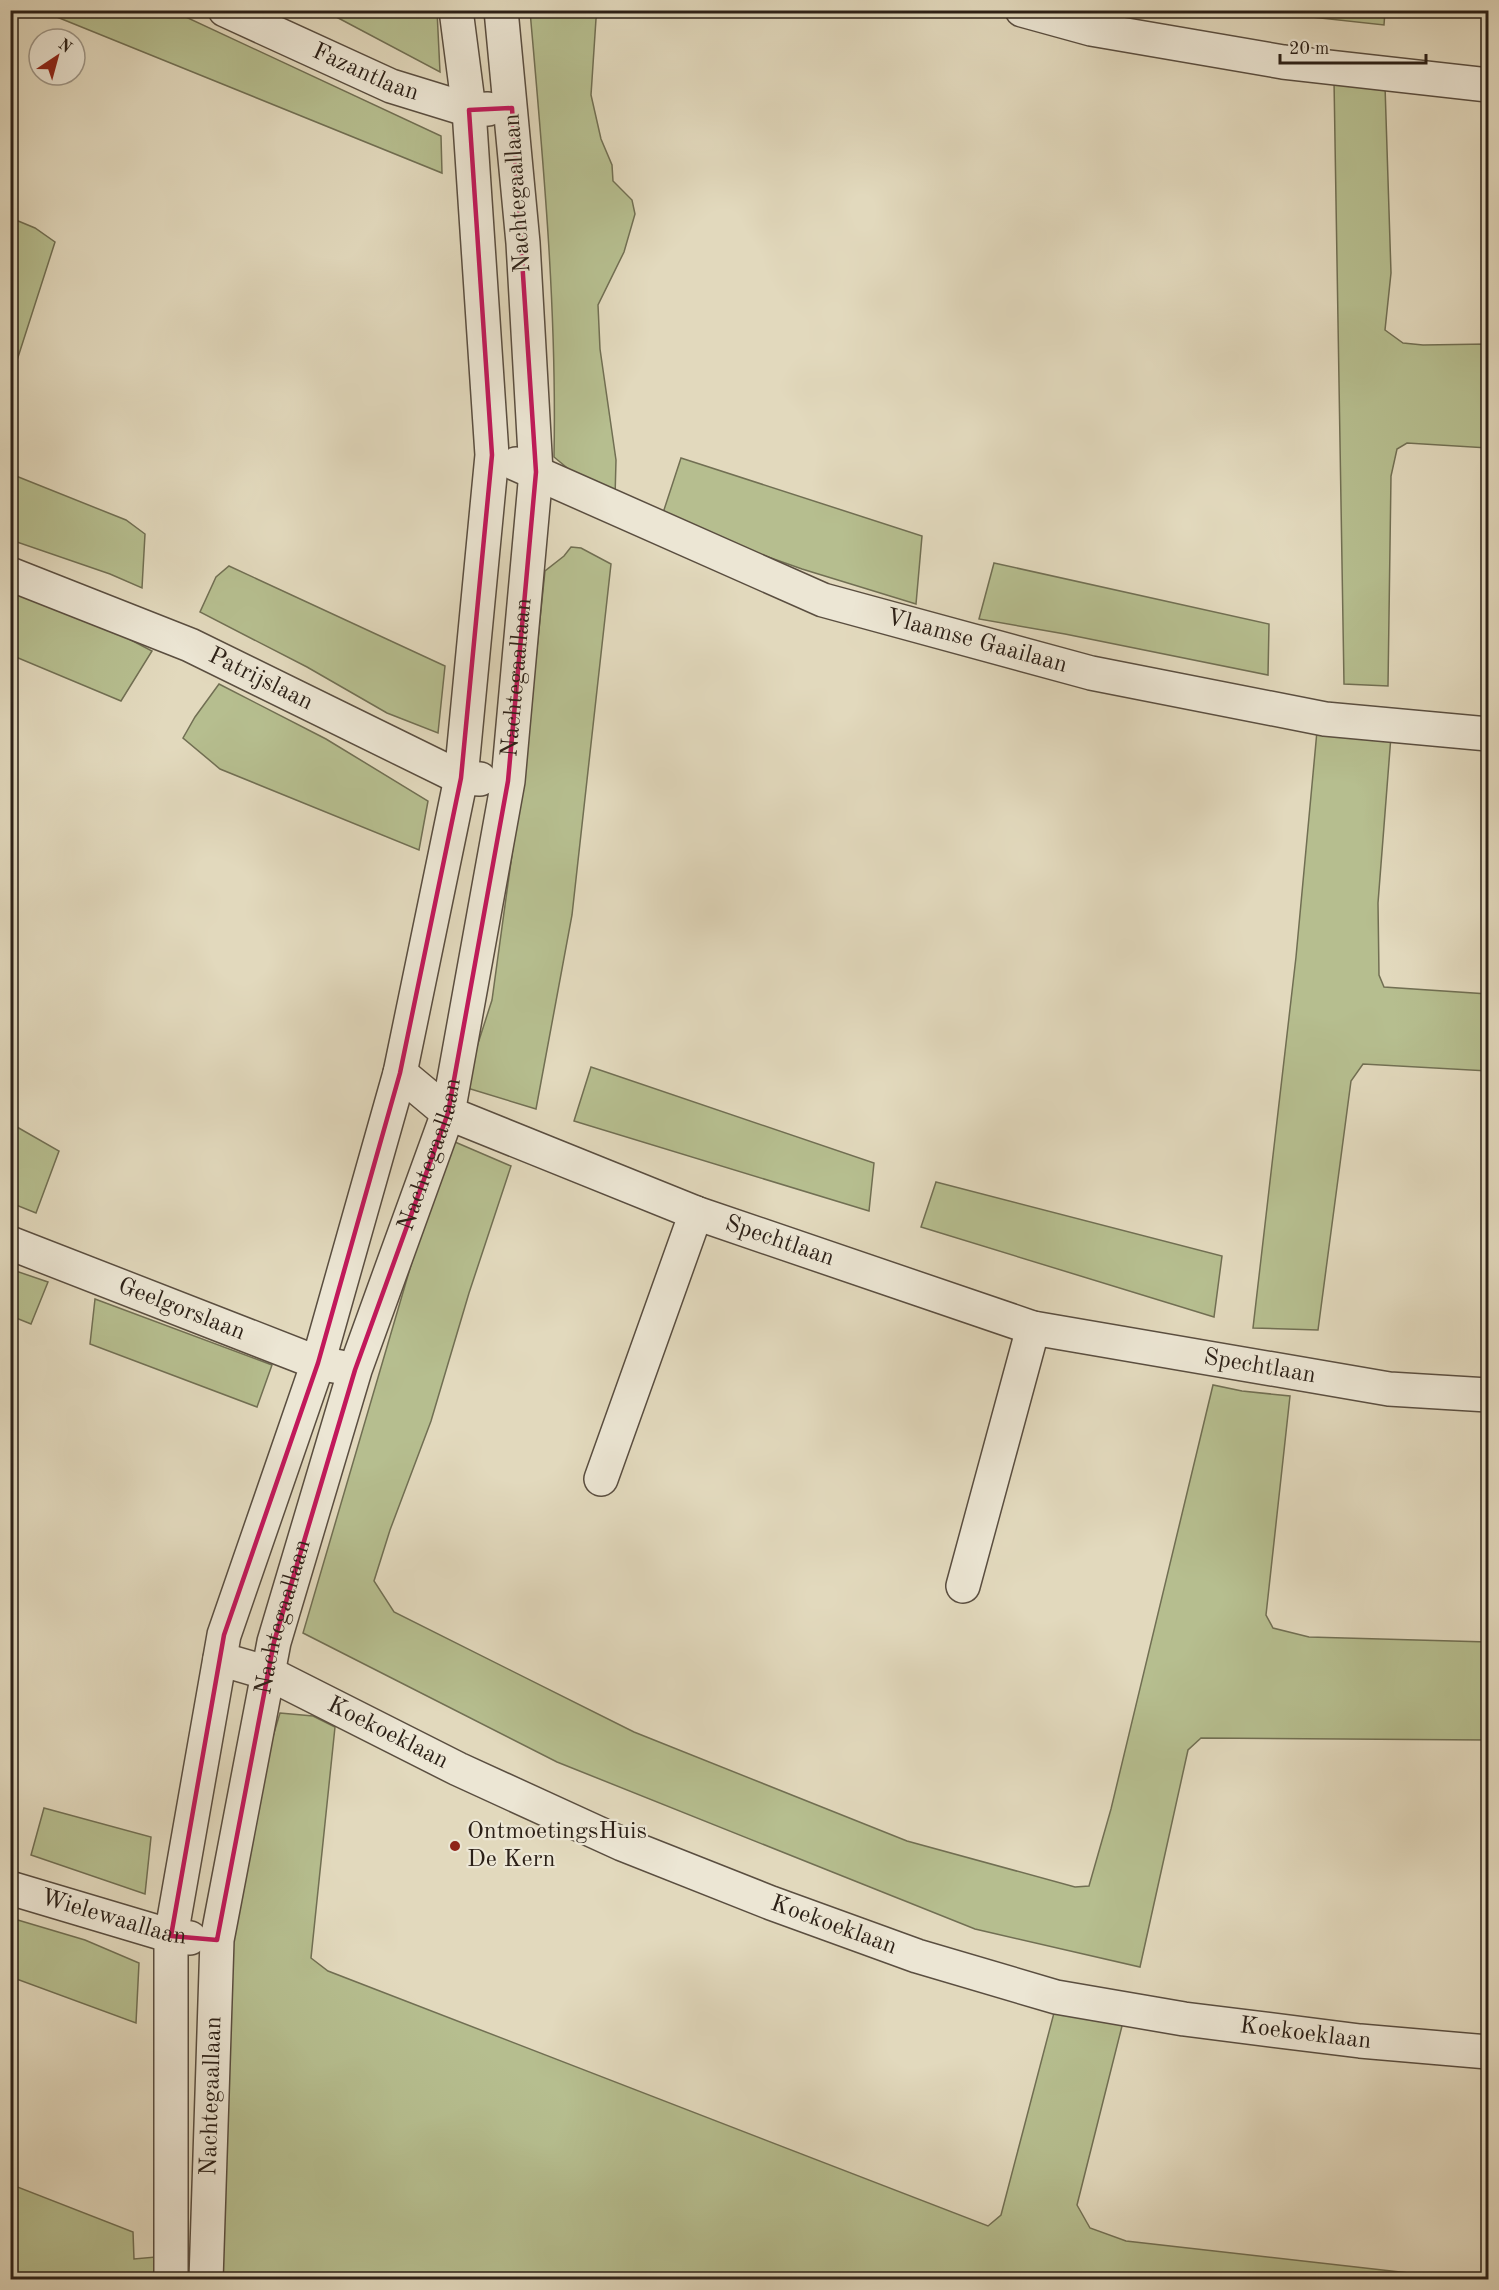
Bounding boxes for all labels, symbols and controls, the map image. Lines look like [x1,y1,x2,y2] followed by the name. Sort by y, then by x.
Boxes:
[27,27,87,87] north arrow
[1280,27,1426,65] scale bar
[55,36,75,57] text: N
[308,40,422,106] street label: Fazantlaan
[1289,40,1329,58] text: 20 m
[500,113,536,273] street label: Nachtegaallaan
[498,597,537,758] street label: Nachtegaallaan
[883,606,1070,678] street label: Vlaamse Gaailaan
[204,644,317,715] street label: Patrijslaan
[394,1076,466,1234] street label: Nachtegaallaan
[722,1212,837,1271] street label: Spechtlaan
[115,1274,248,1345] street label: Geelgorslaan
[1202,1345,1318,1388] street label: Spechtlaan
[252,1537,316,1697] street label: Nachtegaallaan
[323,1693,452,1774] street label: Koekoeklaan
[467,1820,647,1872] place label: OntmoetingsHuis De Kern
[448,1839,462,1853] marker: OntmoetingsHuis De Kern
[38,1886,188,1950] street label: Wielewaallaan
[767,1892,900,1960] street label: Koekoeklaan
[1238,2014,1372,2054] street label: Koekoeklaan
[197,2016,227,2176] street label: Nachtegaallaan

